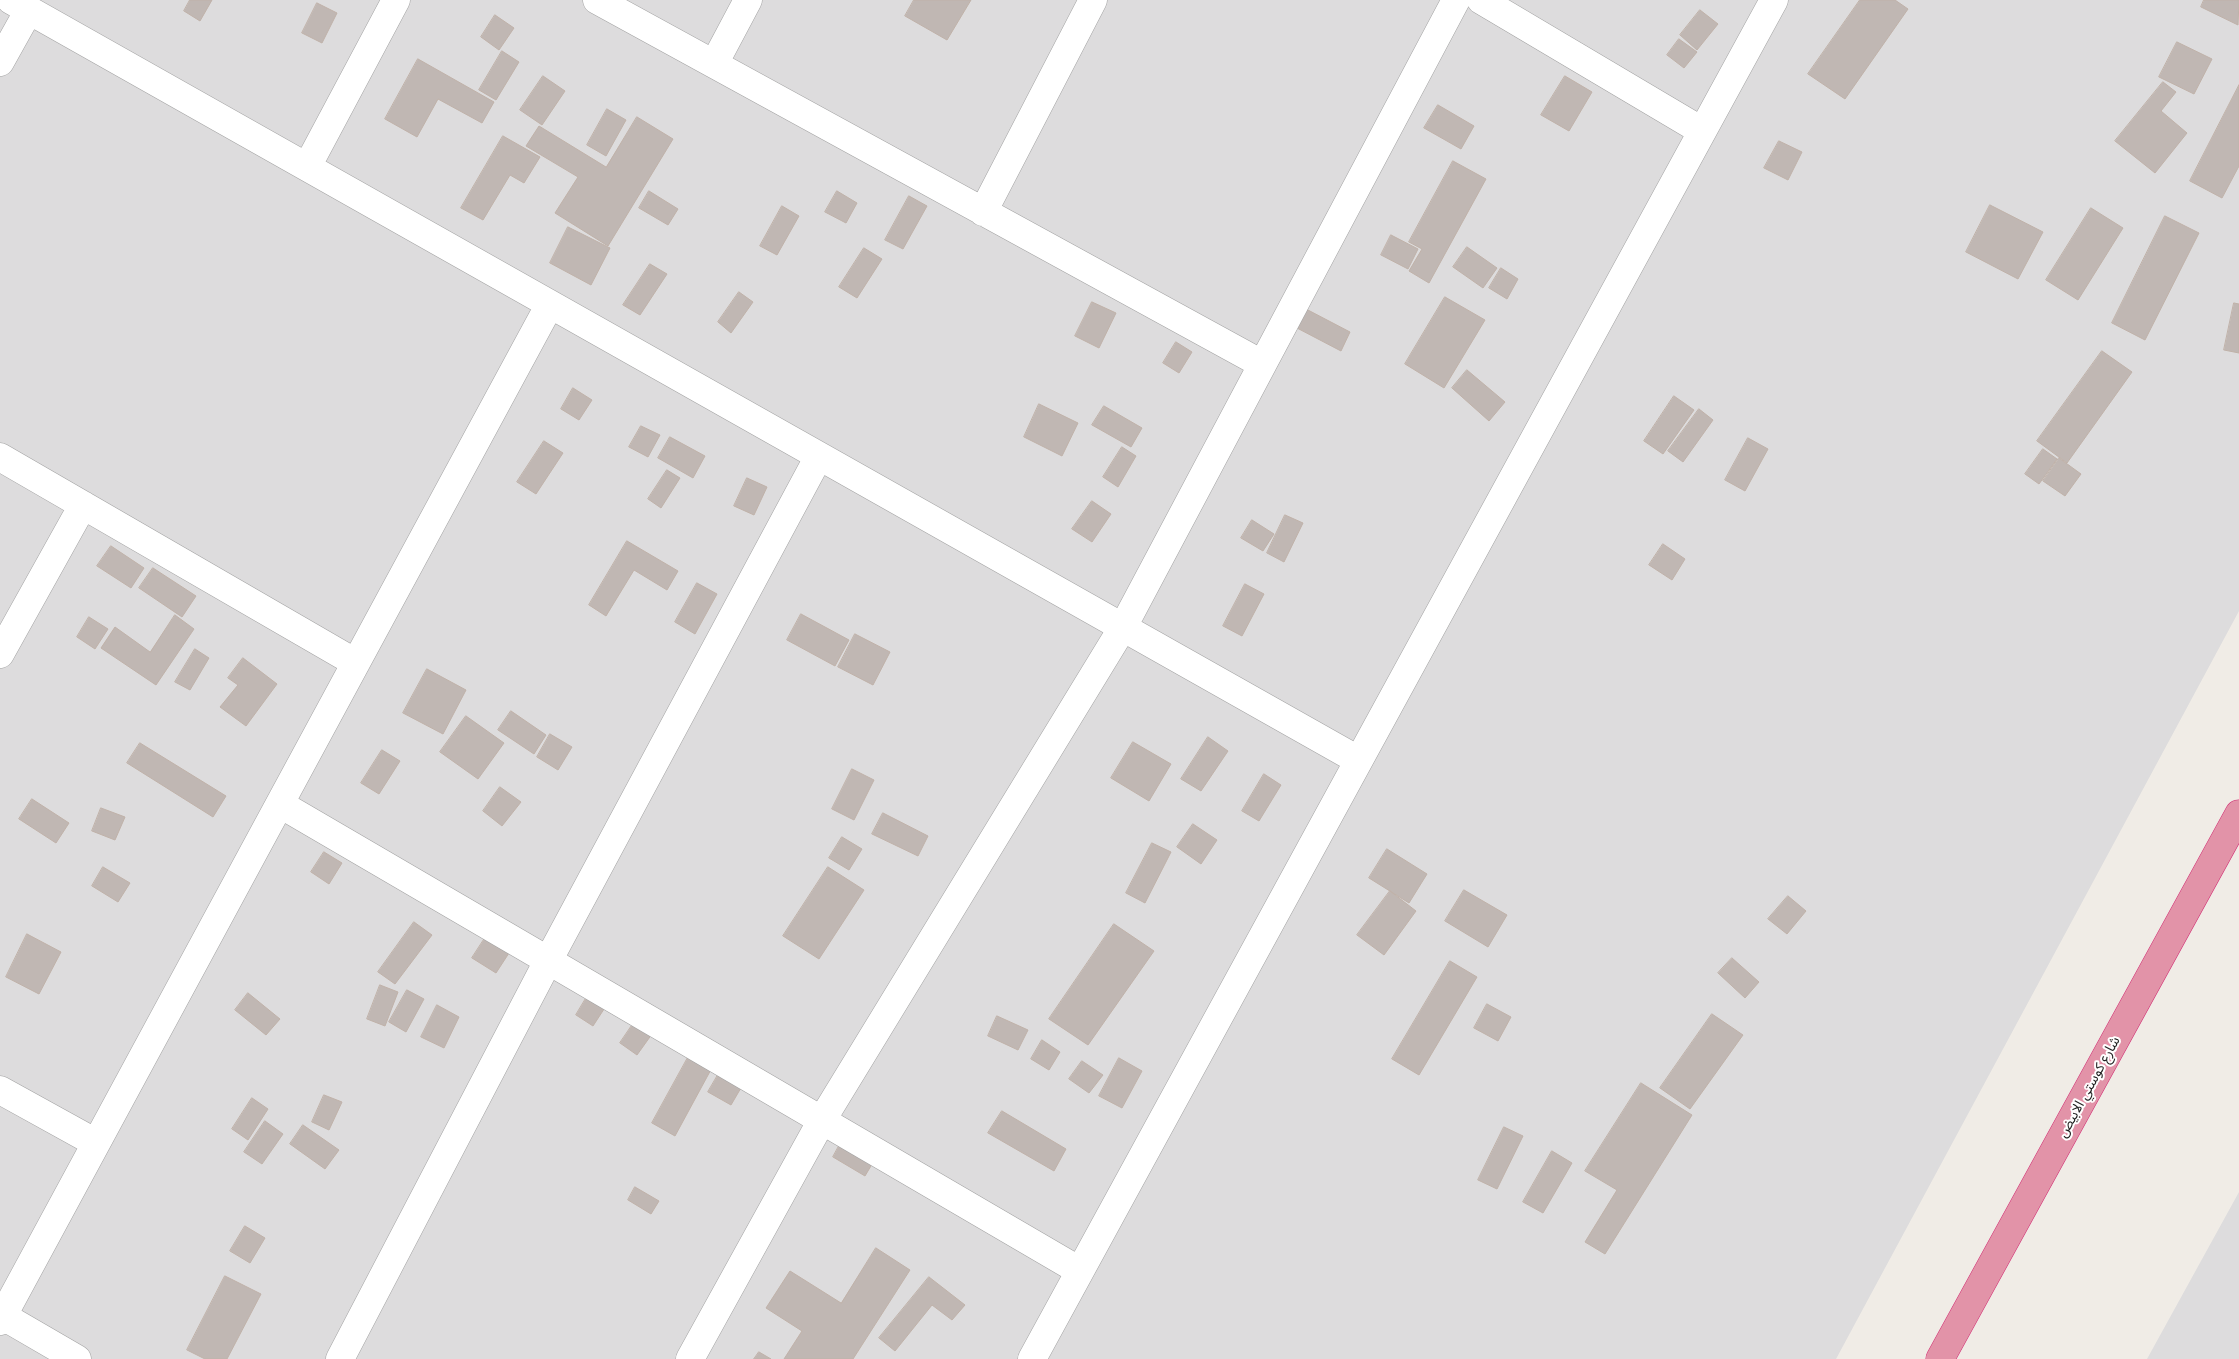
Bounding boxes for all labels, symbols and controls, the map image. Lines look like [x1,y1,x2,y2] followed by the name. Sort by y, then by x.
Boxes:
[2054,1033,2124,1141] street label: شارع كوستي الابيض

